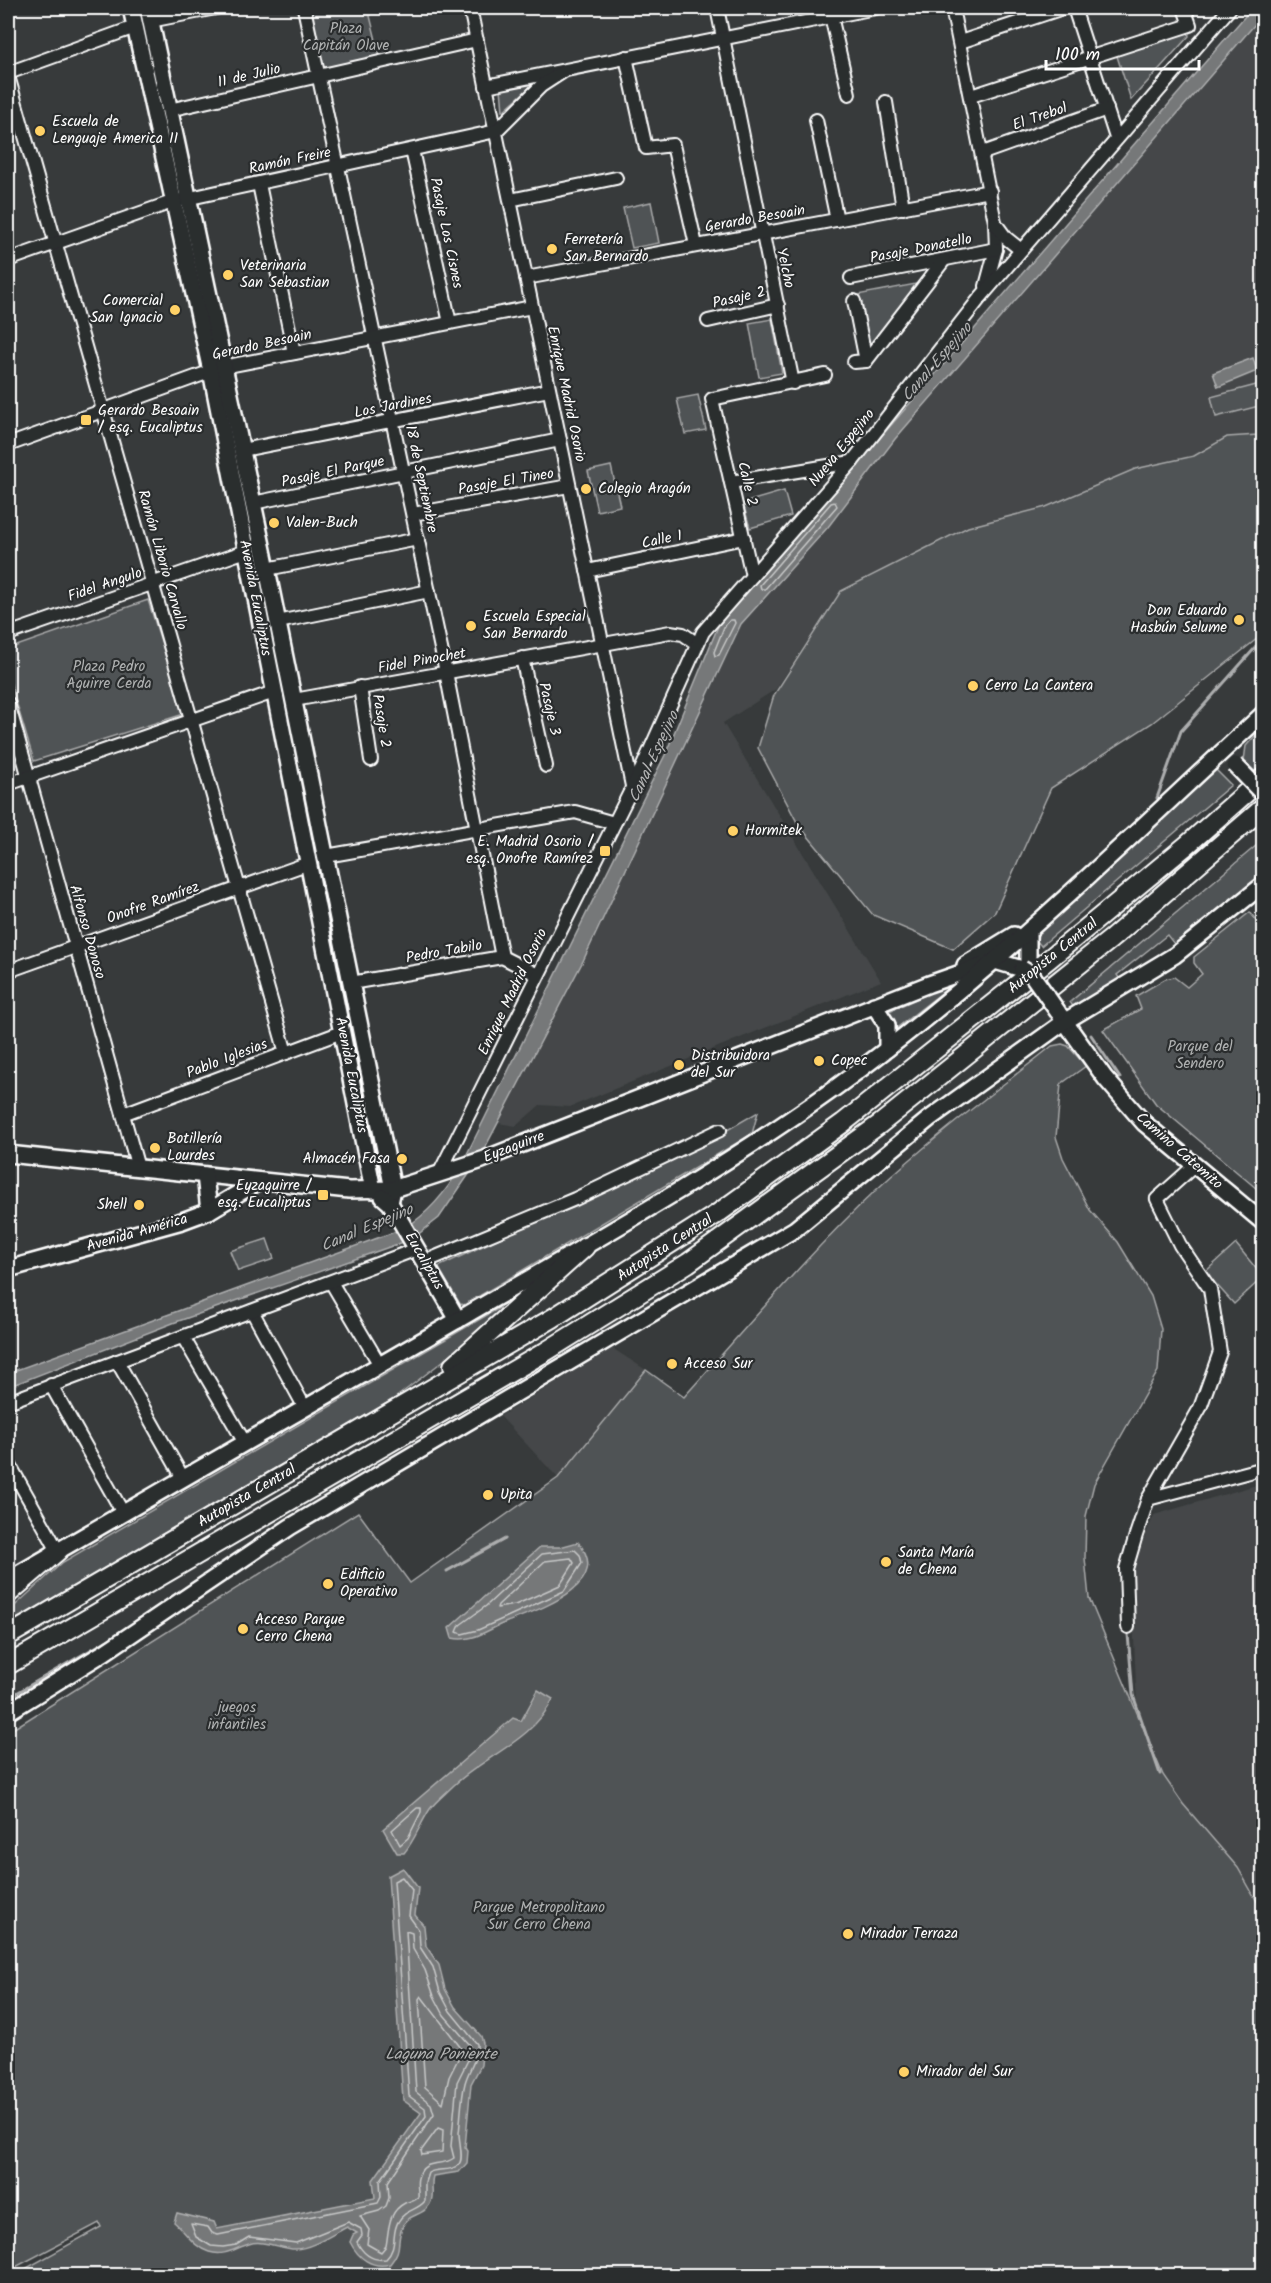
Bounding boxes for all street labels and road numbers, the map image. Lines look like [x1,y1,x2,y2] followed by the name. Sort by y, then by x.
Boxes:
[215,57,283,95] street label: 11 de Julio
[1009,96,1071,138] street label: El Trebol
[247,141,334,181] street label: Ramón Freire
[423,175,470,291] street label: Pasaje Los Cisnes
[703,198,807,240] street label: Gerardo Besoain
[868,227,974,271] street label: Pasaje Donatello
[769,246,801,291] street label: Yelcho
[710,280,768,316] street label: Pasaje 2
[210,323,314,367] street label: Gerardo Besoain
[540,324,592,464] street label: Enrique Madrid Osorio
[352,387,434,425] street label: Los Jardines
[803,403,881,492] street label: Nueva Espejino
[398,423,444,535] street label: 18 de Septiembre
[279,449,387,495] street label: Pasaje El Parque
[730,459,764,509] street label: Calle 2
[456,462,556,502] street label: Pasaje El Tineo
[131,487,194,633] street label: Ramón Liborio Carvallo
[640,524,685,556] street label: Calle 1
[232,538,278,659] street label: Avenida Eucaliptus
[65,561,146,609] street label: Fidel Angulo
[376,641,468,681] street label: Fidel Pinochet
[531,680,567,738] street label: Pasaje 3
[365,693,397,749] street label: Pasaje 2
[103,875,203,931] street label: Onofre Ramírez
[62,882,112,982] street label: Alfonso Donoso
[1003,912,1104,1000] street label: Autopista Central
[472,924,554,1060] street label: Enrique Madrid Osorio
[404,933,484,971] street label: Pedro Tabilo
[328,1015,374,1136] street label: Avenida Eucaliptus
[183,1032,272,1085] street label: Pablo Iglesias
[1130,1106,1228,1196] street label: Camino Catemito
[480,1124,548,1170] street label: Eyzaguirre
[84,1207,190,1259] street label: Avenida América
[612,1208,718,1288] street label: Autopista Central
[398,1227,451,1295] street label: Eucaliptus
[193,1458,301,1534] street label: Autopista Central

